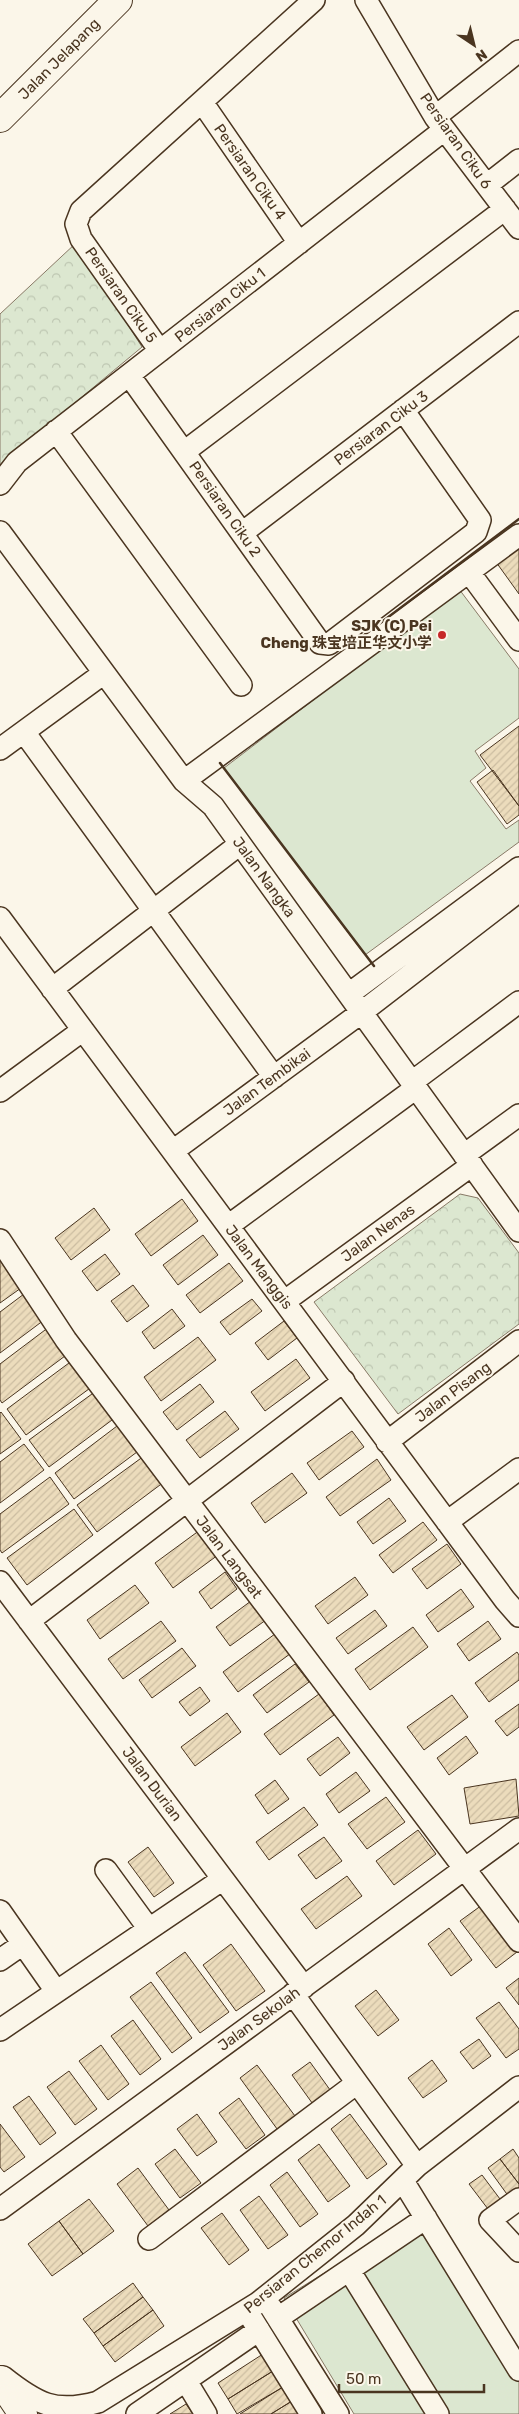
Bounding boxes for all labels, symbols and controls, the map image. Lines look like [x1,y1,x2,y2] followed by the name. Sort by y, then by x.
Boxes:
[15,15,103,103] street label: Jalan Jelapang
[449,20,499,70] north arrow
[472,45,490,65] text: N
[416,90,496,192] street label: Persiaran Ciku 6
[210,120,290,224] street label: Persiaran Ciku 4
[81,244,161,346] street label: Persiaran Ciku 5
[171,264,269,346] street label: Persiaran Ciku 1
[331,387,431,469] street label: Persiaran Ciku 3
[185,458,265,560] street label: Persiaran Ciku 2
[260,617,432,652] place label: SJK (C) Pei Cheng 珠宝培正华文小学
[436,629,448,641] marker: SJK (C) Pei Cheng 珠宝培正华文小学
[229,833,299,921] street label: Jalan Nangka
[220,1044,314,1120] street label: Jalan Tembikai
[338,1200,418,1266] street label: Jalan Nenas
[221,1221,297,1313] street label: Jalan Manggis
[412,1358,494,1426] street label: Jalan Pisang
[192,1512,266,1602] street label: Jalan Langsat
[118,1743,186,1825] street label: Jalan Durian
[214,1983,304,2055] street label: Jalan Sekolah
[240,2191,390,2317] street label: Persiaran Chemor Indah 1
[339,2362,484,2394] scale bar
[346,2370,381,2388] text: 50 m

